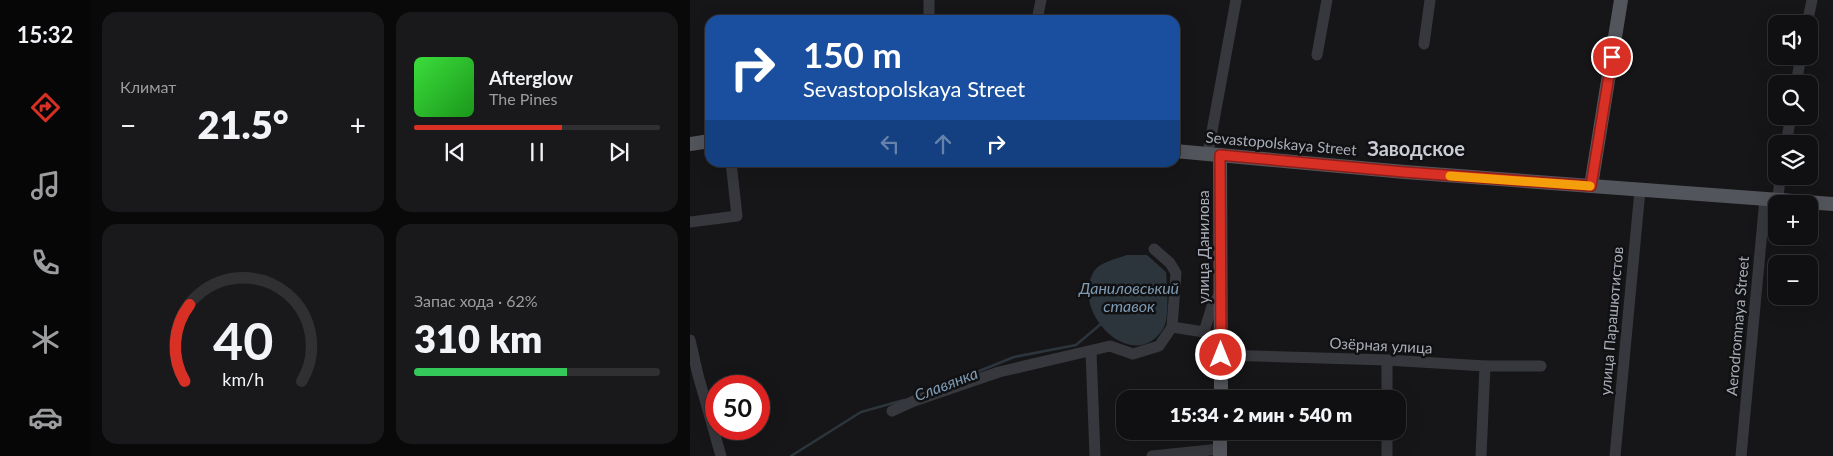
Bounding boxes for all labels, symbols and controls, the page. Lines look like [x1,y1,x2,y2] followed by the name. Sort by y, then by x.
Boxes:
[1768,15,1818,305] map controls
[1768,15,1818,65] button: sound
[17,21,73,48] text: 15:32
[803,33,902,75] text: 150 m
[720,35,785,100] icon: right
[1591,36,1633,78] pin
[1598,43,1626,71] icon: arrive
[489,66,573,89] text: Afterglow
[803,75,1025,102] text: Sevastopolskaya Street
[1768,75,1818,125] button: search
[120,77,176,96] text: Климат
[489,89,558,108] text: The Pines
[28,90,63,125] icon: directions
[197,101,289,147] text: 21.5°
[120,108,136,142] text: −
[350,108,366,142] text: +
[1205,127,1358,159] street label: Sevastopolskaya Street
[876,130,904,158] icon: left
[929,130,957,158] icon: ahead
[982,130,1010,158] icon: right
[1768,135,1818,185] button: layers
[1367,136,1465,160] district label: Заводское
[441,138,469,166] icon: previous
[523,138,551,166] icon: pause
[605,138,633,166] icon: next
[28,168,63,203] icon: music
[1194,190,1212,304] street label: улица Данилова
[1768,195,1818,245] button: +
[28,245,63,280] icon: phone
[1596,246,1626,396] street label: улица Парашютистов
[1722,255,1752,396] street label: Aerodromnaya Street
[1768,255,1818,305] button: −
[1078,278,1179,315] water label: Даниловський ставок
[414,291,538,310] text: Запас хода · 62%
[213,309,273,371] text: 40
[414,315,542,361] text: 310 km
[28,322,63,357] icon: climate
[1194,328,1246,380] position arrow
[1329,333,1433,357] street label: Озёрная улица
[911,363,980,404] water label: Славянка
[222,368,264,390] text: km/h
[705,375,770,440] speed limit sign: 50
[28,400,63,435] icon: car
[1170,403,1352,426] text: 15:34 · 2 мин · 540 m

